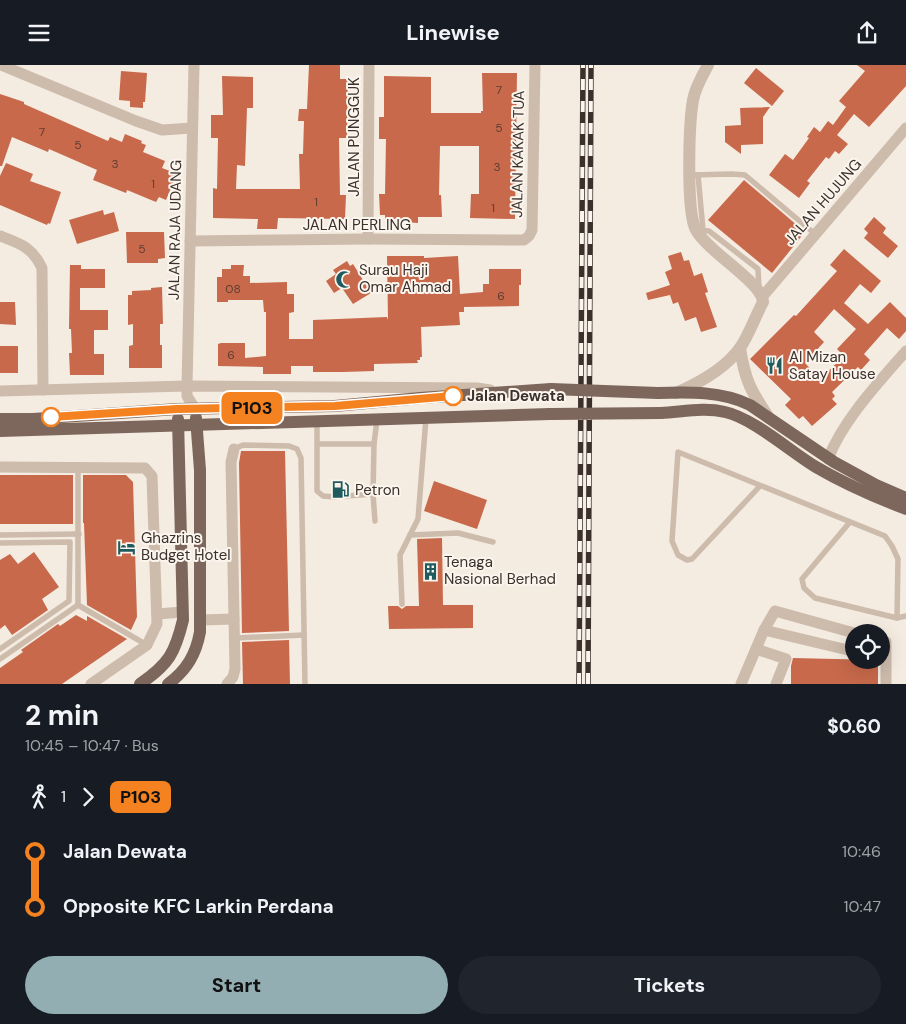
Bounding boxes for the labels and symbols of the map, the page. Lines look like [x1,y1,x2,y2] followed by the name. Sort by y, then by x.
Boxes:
[344,77,364,197] street label: JALAN PUNGGUK
[496,82,502,98] house number: 7
[507,90,529,218] street label: JALAN KAKAK TUA
[495,120,503,136] house number: 5
[39,124,45,140] house number: 7
[74,137,82,153] house number: 5
[780,155,866,249] street label: JALAN HUJUNG
[111,156,119,172] house number: 3
[493,159,501,175] house number: 3
[164,160,186,300] street label: JALAN RAJA UDANG
[151,176,155,192] house number: 1
[314,194,318,210] house number: 1
[491,200,495,216] house number: 1
[303,215,411,235] street label: JALAN PERLING
[138,241,146,257] house number: 5
[359,260,451,297] place label: Surau Haji Omar Ahmad
[335,269,355,289] mosque icon: Surau Haji Omar Ahmad
[225,281,241,297] house number: 08
[497,288,505,304] house number: 6
[227,347,235,363] house number: 6
[789,347,876,384] place label: Al Mizan Satay House
[765,356,785,376] restaurant icon: Al Mizan Satay House
[443,386,463,406] marker: Jalan Dewata
[467,386,565,406] place label: Jalan Dewata
[217,392,287,424] line badge: P103
[41,407,61,427] unlabelled marker
[331,480,351,500] fuel station icon: Petron
[355,480,400,500] place label: Petron
[141,528,231,565] place label: Ghazrins Budget Hotel
[117,537,137,557] hotel icon: Ghazrins Budget Hotel
[444,552,556,589] place label: Tenaga Nasional Berhad
[420,561,440,581] building icon: Tenaga Nasional Berhad

